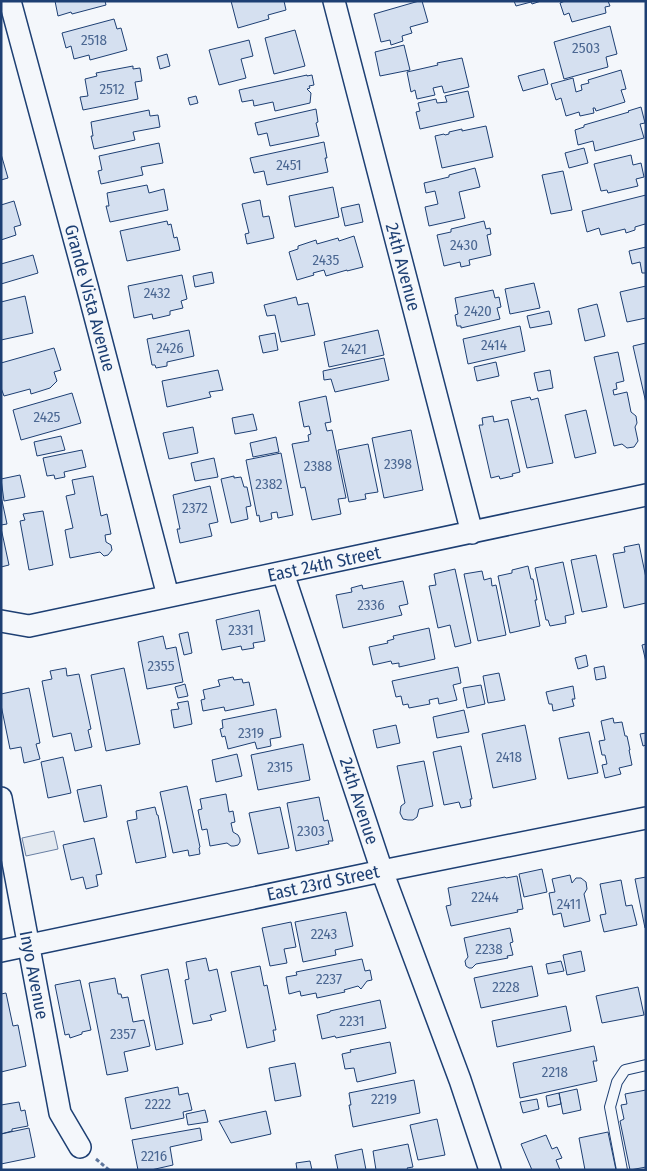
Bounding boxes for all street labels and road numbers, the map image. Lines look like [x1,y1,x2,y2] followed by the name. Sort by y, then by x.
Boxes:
[381,221,425,313] street label: 24th Avenue
[60,222,120,374] street label: Grande Vista Avenue
[266,541,383,587] street label: East 24th Street
[335,755,383,847] street label: 24th Avenue
[265,860,381,906] street label: East 23rd Street
[15,929,53,1021] street label: Inyo Avenue

